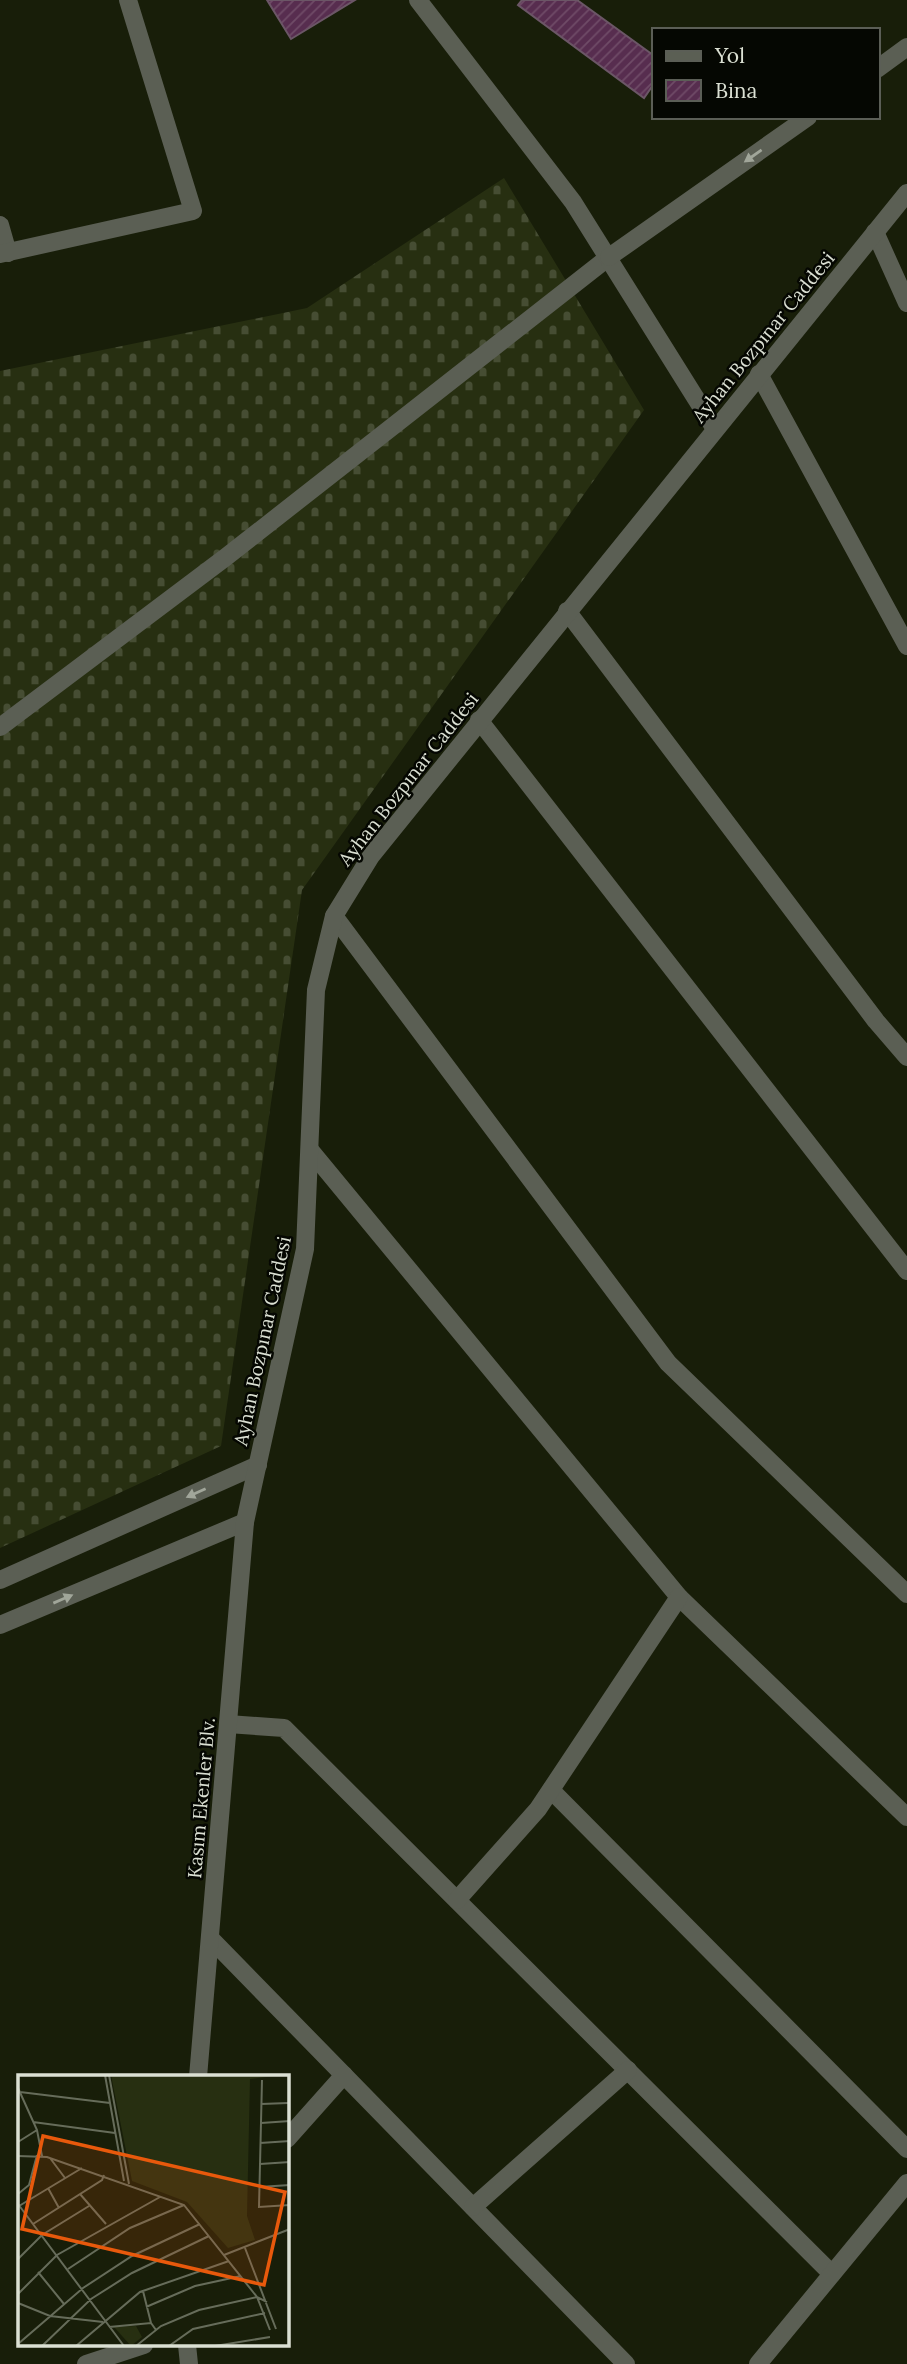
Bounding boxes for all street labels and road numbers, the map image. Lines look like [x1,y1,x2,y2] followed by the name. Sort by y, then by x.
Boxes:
[686,247,839,428] street label: Ayhan Bozpınar Caddesi
[332,688,483,871] street label: Ayhan Bozpınar Caddesi
[228,1234,296,1449] street label: Ayhan Bozpınar Caddesi
[182,1716,220,1880] street label: Kasım Ekenler Blv.

